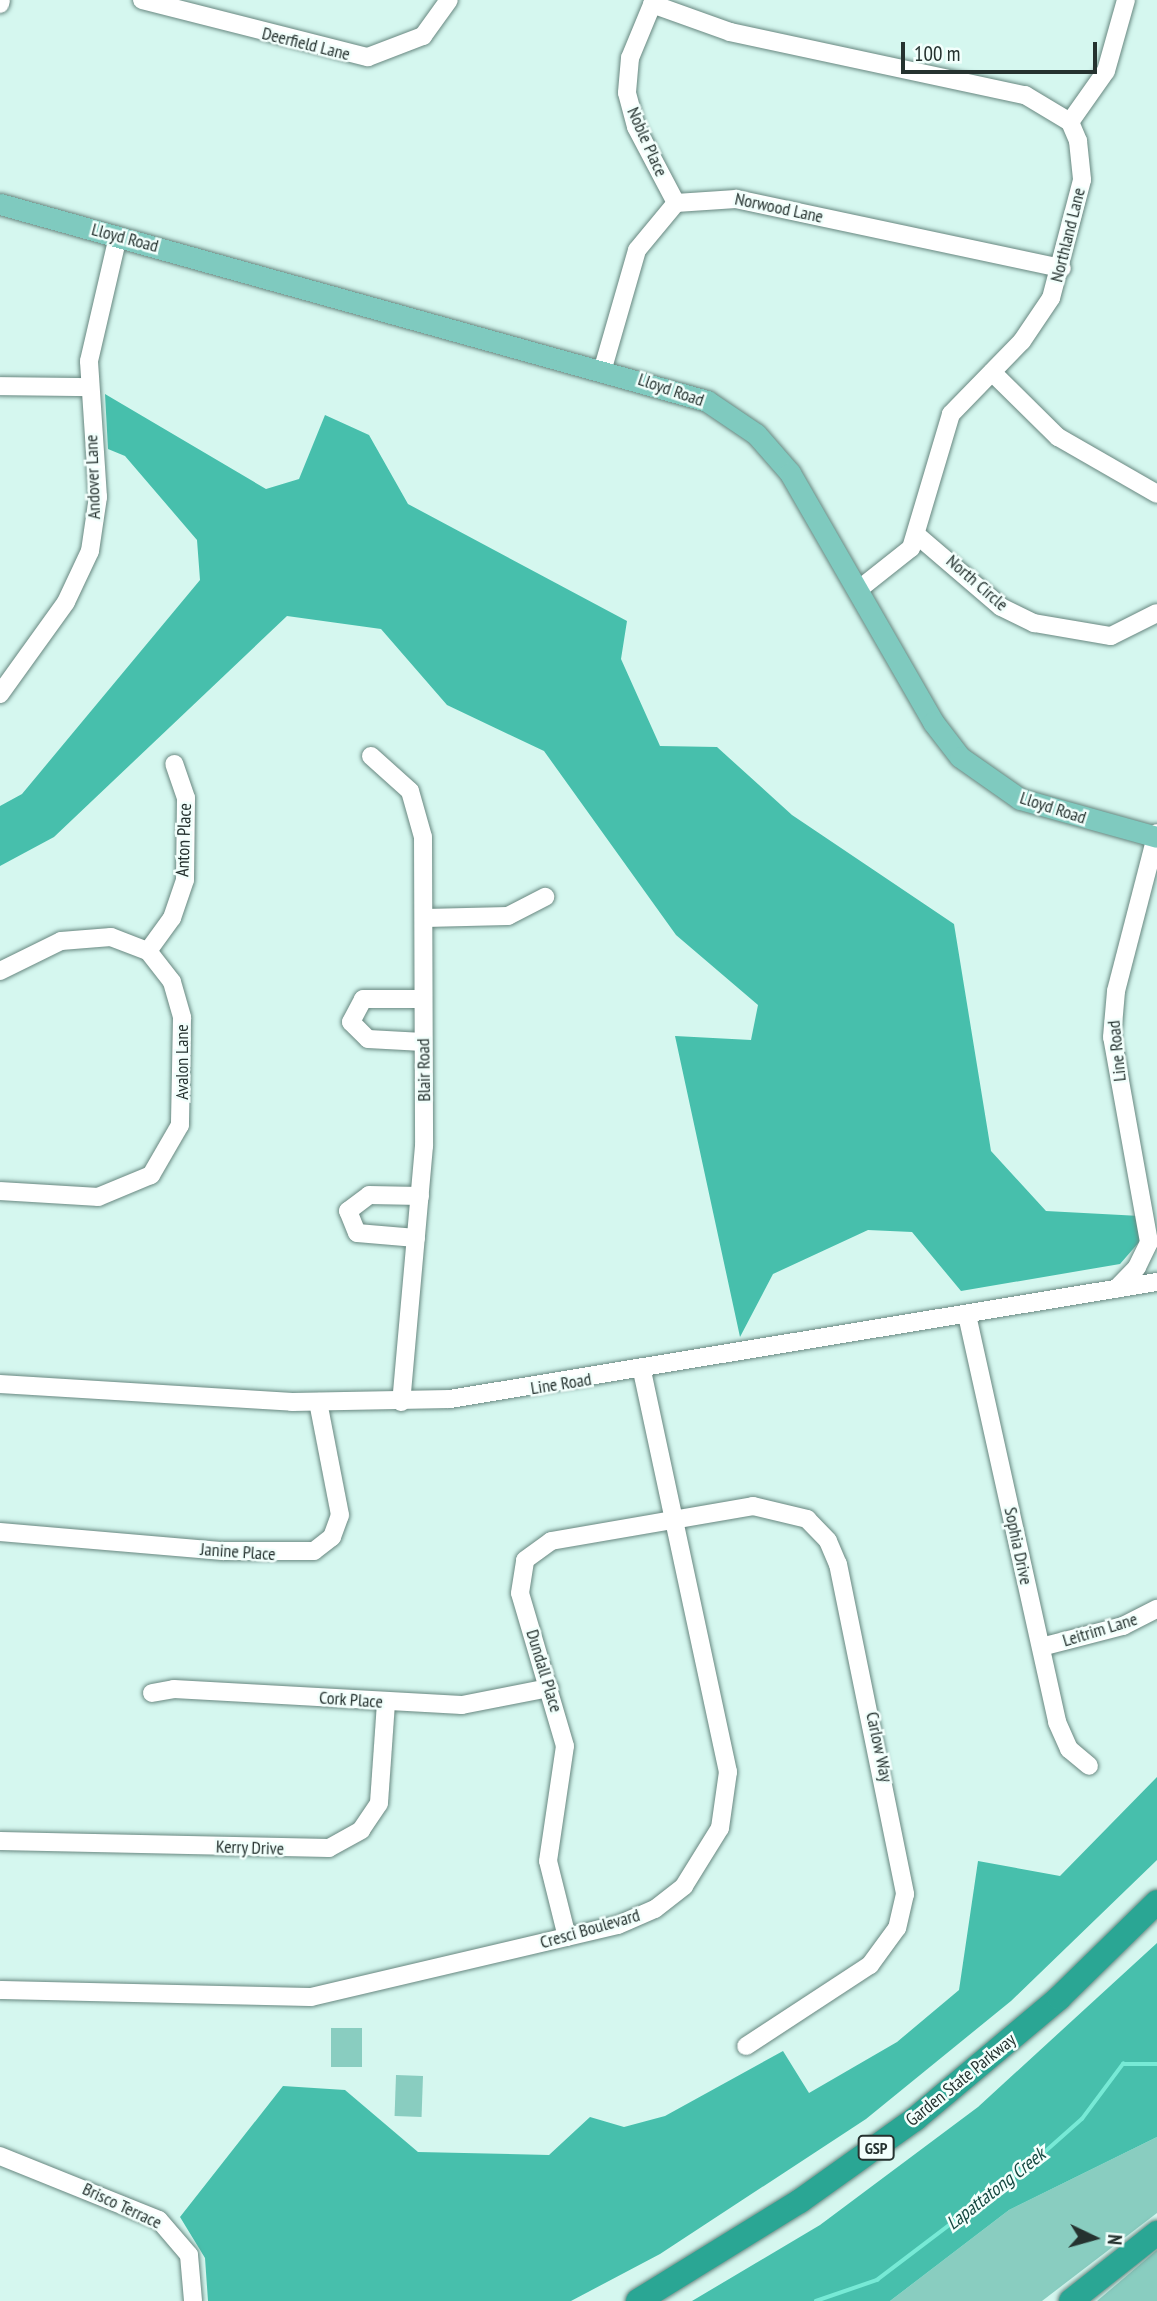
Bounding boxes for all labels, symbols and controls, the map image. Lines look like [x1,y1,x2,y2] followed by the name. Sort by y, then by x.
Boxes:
[260,23,352,65] street label: Deerfield Lane
[905,28,1101,72] scale bar
[914,40,960,67] text: 100 m
[622,104,672,180] street label: Noble Place
[1046,186,1090,284] street label: Northland Lane
[733,188,825,228] street label: Norwood Lane
[89,219,161,257] street label: Lloyd Road
[635,369,707,411] street label: Lloyd Road
[81,434,105,520] street label: Andover Lane
[942,550,1012,616] street label: North Circle
[1017,787,1089,829] street label: Lloyd Road
[172,803,196,877] street label: Anton Place
[1103,1019,1131,1083] street label: Line Road
[171,1024,193,1100] street label: Avalon Lane
[413,1038,435,1102] street label: Blair Road
[529,1369,593,1399] street label: Line Road
[999,1505,1037,1587] street label: Sophia Drive
[200,1539,276,1565] street label: Janine Place
[1060,1608,1140,1652] street label: Leitrim Lane
[521,1627,567,1715] street label: Dundall Place
[318,1687,384,1713] street label: Cork Place
[861,1710,897,1784] street label: Carlow Way
[215,1836,285,1860] street label: Kerry Drive
[538,1904,642,1954] street label: Cresci Boulevard
[902,2029,1020,2131] street label: Garden State Parkway
[857,2136,895,2160] road number: GSP
[942,2143,1050,2235] water label: Lapattatong Creek
[79,2178,165,2234] street label: Brisco Terrace
[1059,2203,1129,2273] north arrow
[1103,2234,1127,2246] text: N

